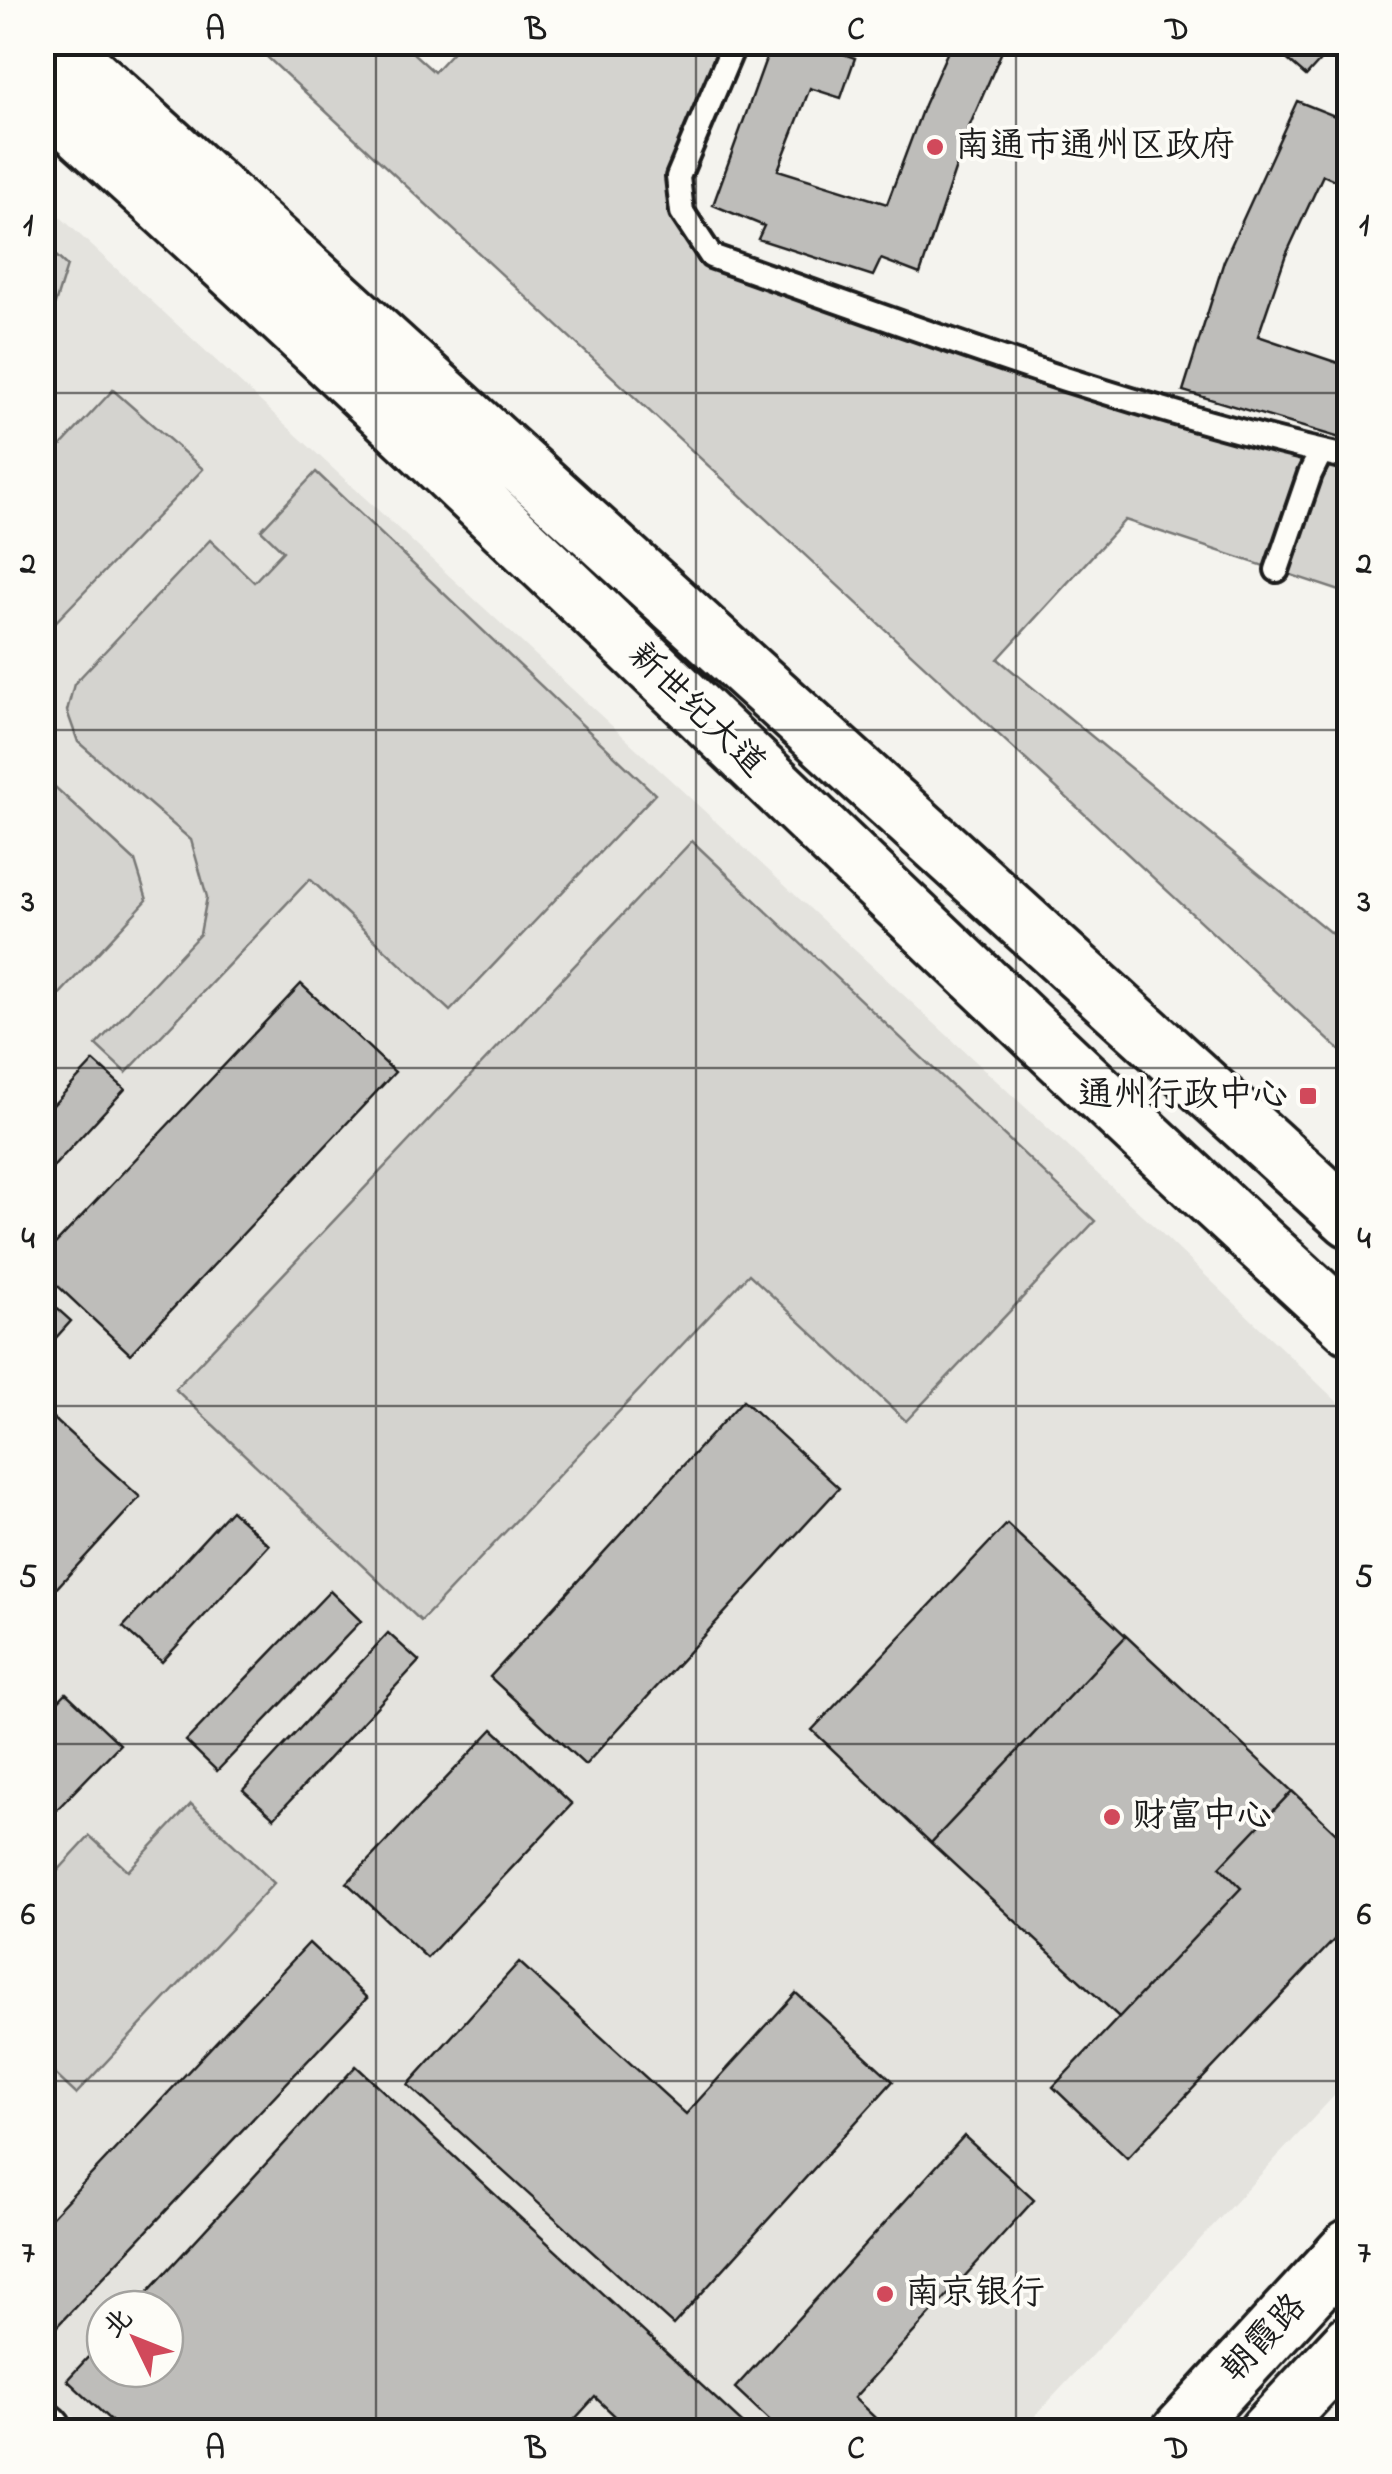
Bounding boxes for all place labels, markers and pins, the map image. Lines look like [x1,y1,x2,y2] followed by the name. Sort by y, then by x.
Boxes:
[955,122,1235,173] place label: 南通市通州区政府
[924,136,946,158] marker: 南通市通州区政府
[1078,1071,1288,1122] place label: 通州行政中心
[1297,1085,1319,1107] marker: 通州行政中心
[1132,1792,1272,1843] place label: 财富中心
[1101,1806,1123,1828] marker: 财富中心
[905,2269,1045,2320] place label: 南京银行
[874,2283,896,2305] marker: 南京银行

